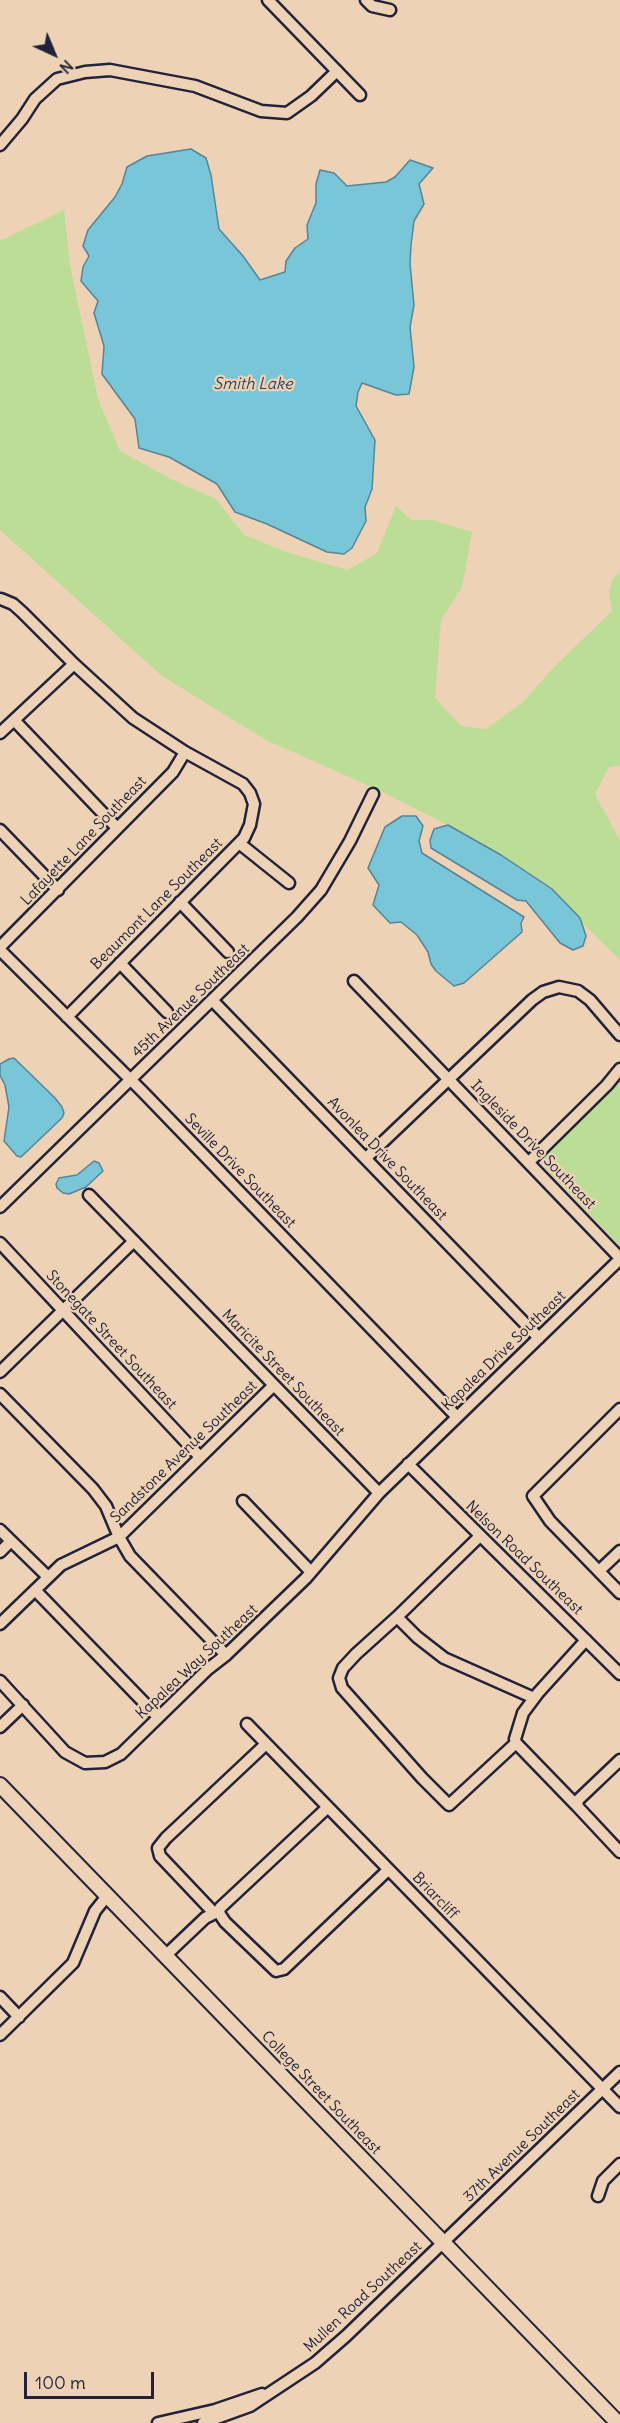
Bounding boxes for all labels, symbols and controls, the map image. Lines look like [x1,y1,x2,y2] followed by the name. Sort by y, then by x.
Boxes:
[24,24,84,84] north arrow
[56,56,77,78] text: N
[213,374,293,394] water label: Smith Lake
[18,773,150,909] street label: Lafayette Lane Southeast
[87,834,227,974] street label: Beaumont Lane Southeast
[129,940,253,1062] street label: 45th Avenue Southeast
[467,1077,599,1213] street label: Ingleside Drive Southeast
[323,1094,451,1224] street label: Avonlea Drive Southeast
[181,1110,299,1232] street label: Seville Drive Southeast
[42,1267,180,1413] street label: Stonegate Street Southeast
[438,1287,570,1415] street label: Kapalea Drive Southeast
[218,1306,348,1440] street label: Maricite Street Southeast
[107,1377,261,1527] street label: Sandstone Avenue Southeast
[462,1497,586,1619] street label: Nelson Road Southeast
[132,1601,262,1723] street label: Kapalea Way Southeast
[408,1869,462,1923] street label: Briarcliff
[257,2028,385,2158] street label: College Street Southeast
[460,2086,584,2206] street label: 37th Avenue Southeast
[300,2238,426,2356] street label: Mullen Road Southeast
[27,2360,158,2398] scale bar
[35,2371,86,2394] text: 100 m

